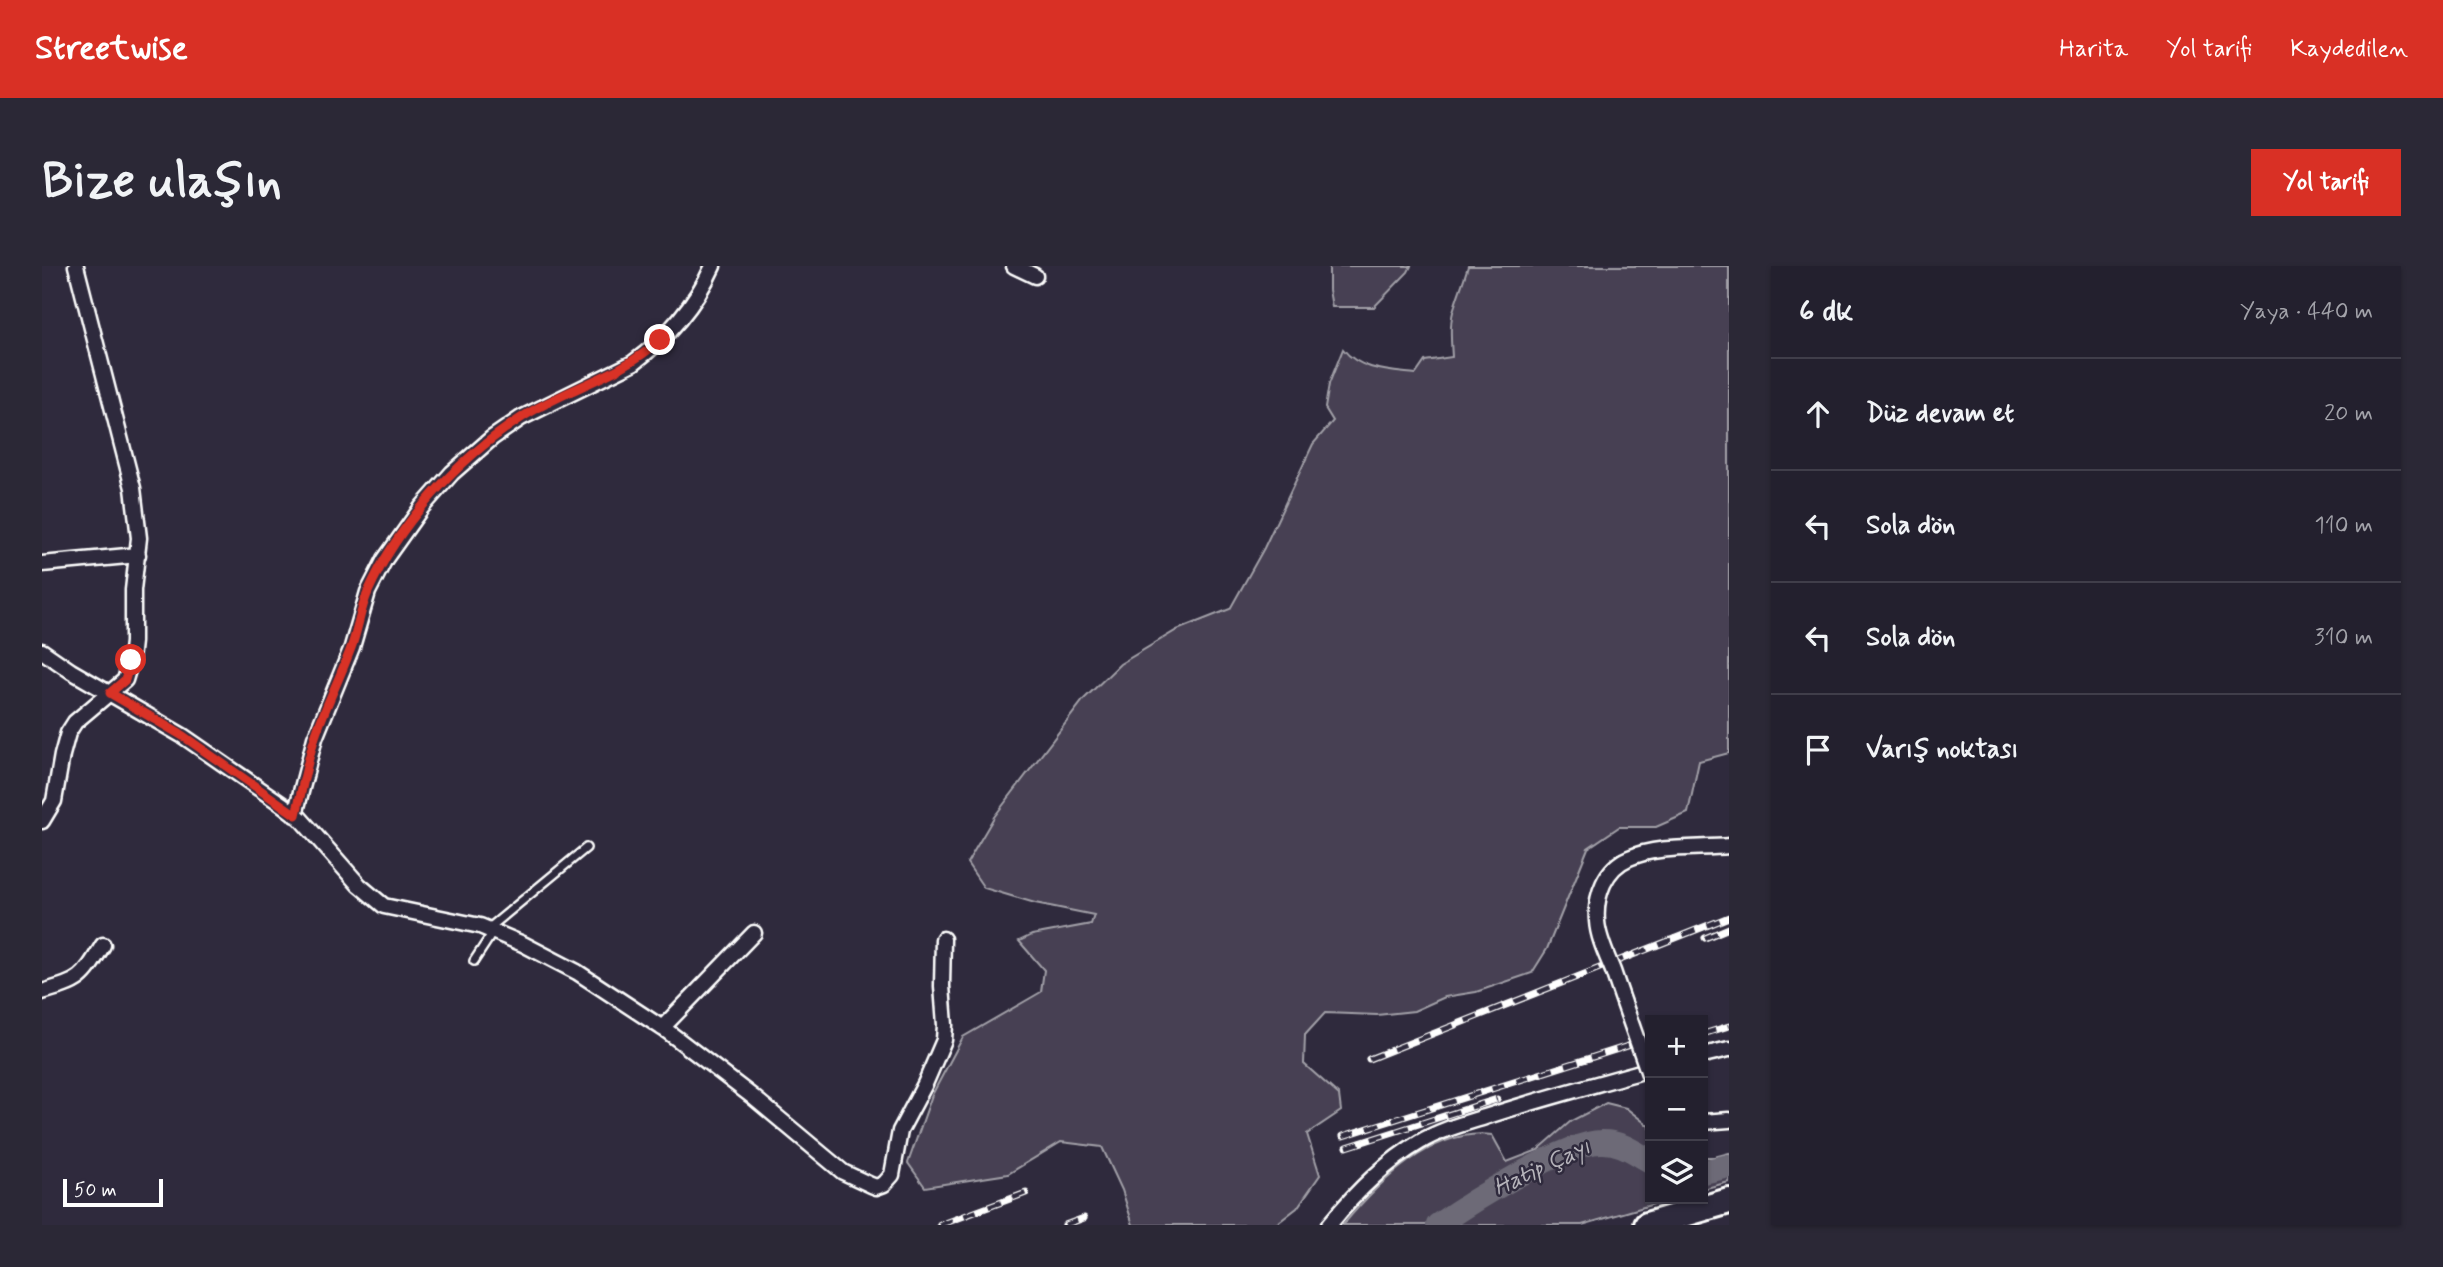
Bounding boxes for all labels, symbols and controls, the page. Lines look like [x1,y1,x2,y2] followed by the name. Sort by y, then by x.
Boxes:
[35,27,188,71] text: Streetwise
[2059,34,2128,65] text: Harita
[2166,34,2252,65] text: Yol tarifi
[2290,34,2408,65] text: Kaydedilen
[2251,149,2401,216] button: Yol tarifi
[42,150,282,215] text: Bize ulaşın
[1799,292,1853,331] text: 6 dk
[2240,297,2373,327] text: Yaya · 440 m
[644,324,675,355] route end
[1799,395,1837,433] icon: ahead
[1866,397,2014,431] text: Düz devam et
[2324,399,2373,429] text: 20 m
[1799,507,1837,545] icon: left
[1866,509,1955,543] text: Sola dön
[2314,511,2373,541] text: 110 m
[1799,619,1837,657] icon: left
[1866,621,1955,655] text: Sola dön
[2314,623,2373,653] text: 310 m
[115,644,146,675] route start
[1799,731,1837,769] icon: arrive
[1866,733,2018,767] text: Varış noktası
[1645,1015,1708,1204] map controls
[1645,1015,1708,1078] button: +
[1645,1078,1708,1141] button: −
[1488,1132,1596,1204] water label: Hatip Çayı
[1645,1141,1708,1204] button: layers
[63,1176,163,1208] scale bar
[74,1178,117,1203] text: 50 m

